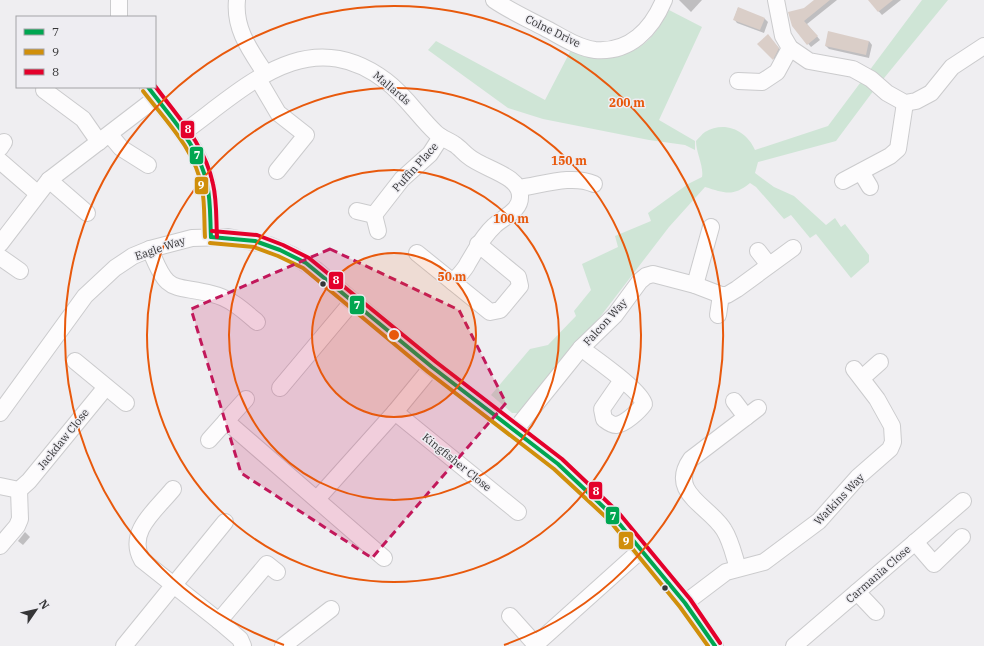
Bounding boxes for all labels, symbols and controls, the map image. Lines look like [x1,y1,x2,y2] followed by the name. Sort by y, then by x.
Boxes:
[523,12,583,50] street label: Colne Drive
[16,16,156,88] legend
[52,24,59,39] text: 7
[52,44,59,59] text: 9
[52,64,59,79] text: 8
[370,68,414,108] street label: Mallards
[609,95,645,110] text: 200 m
[180,120,195,139] line badge: 8
[185,122,192,136] text: 8
[389,139,441,195] street label: Puffin Place
[189,146,204,165] line badge: 7
[194,148,200,162] text: 7
[551,153,587,168] text: 150 m
[194,176,209,195] line badge: 9
[198,178,205,192] text: 9
[493,211,529,226] text: 100 m
[133,233,187,263] street label: Eagle Way
[438,269,467,284] text: 50 m
[328,271,344,290] line badge: 8
[333,273,340,287] text: 8
[318,279,328,289] unlabelled marker
[349,295,365,315] line badge: 7
[580,295,630,349] street label: Falcon Way
[354,298,360,312] text: 7
[387,328,401,342] centre of rings
[34,406,92,472] street label: Jackdaw Close
[420,430,494,494] street label: Kingfisher Close
[811,470,867,528] street label: Watkins Way
[588,481,603,500] line badge: 8
[593,484,600,498] text: 8
[605,506,620,525] line badge: 7
[610,509,616,523] text: 7
[618,531,634,550] line badge: 9
[623,534,630,548] text: 9
[843,542,913,606] street label: Carmania Close
[660,583,670,593] unlabelled marker
[16,590,56,630] north arrow
[36,597,53,612] text: N

